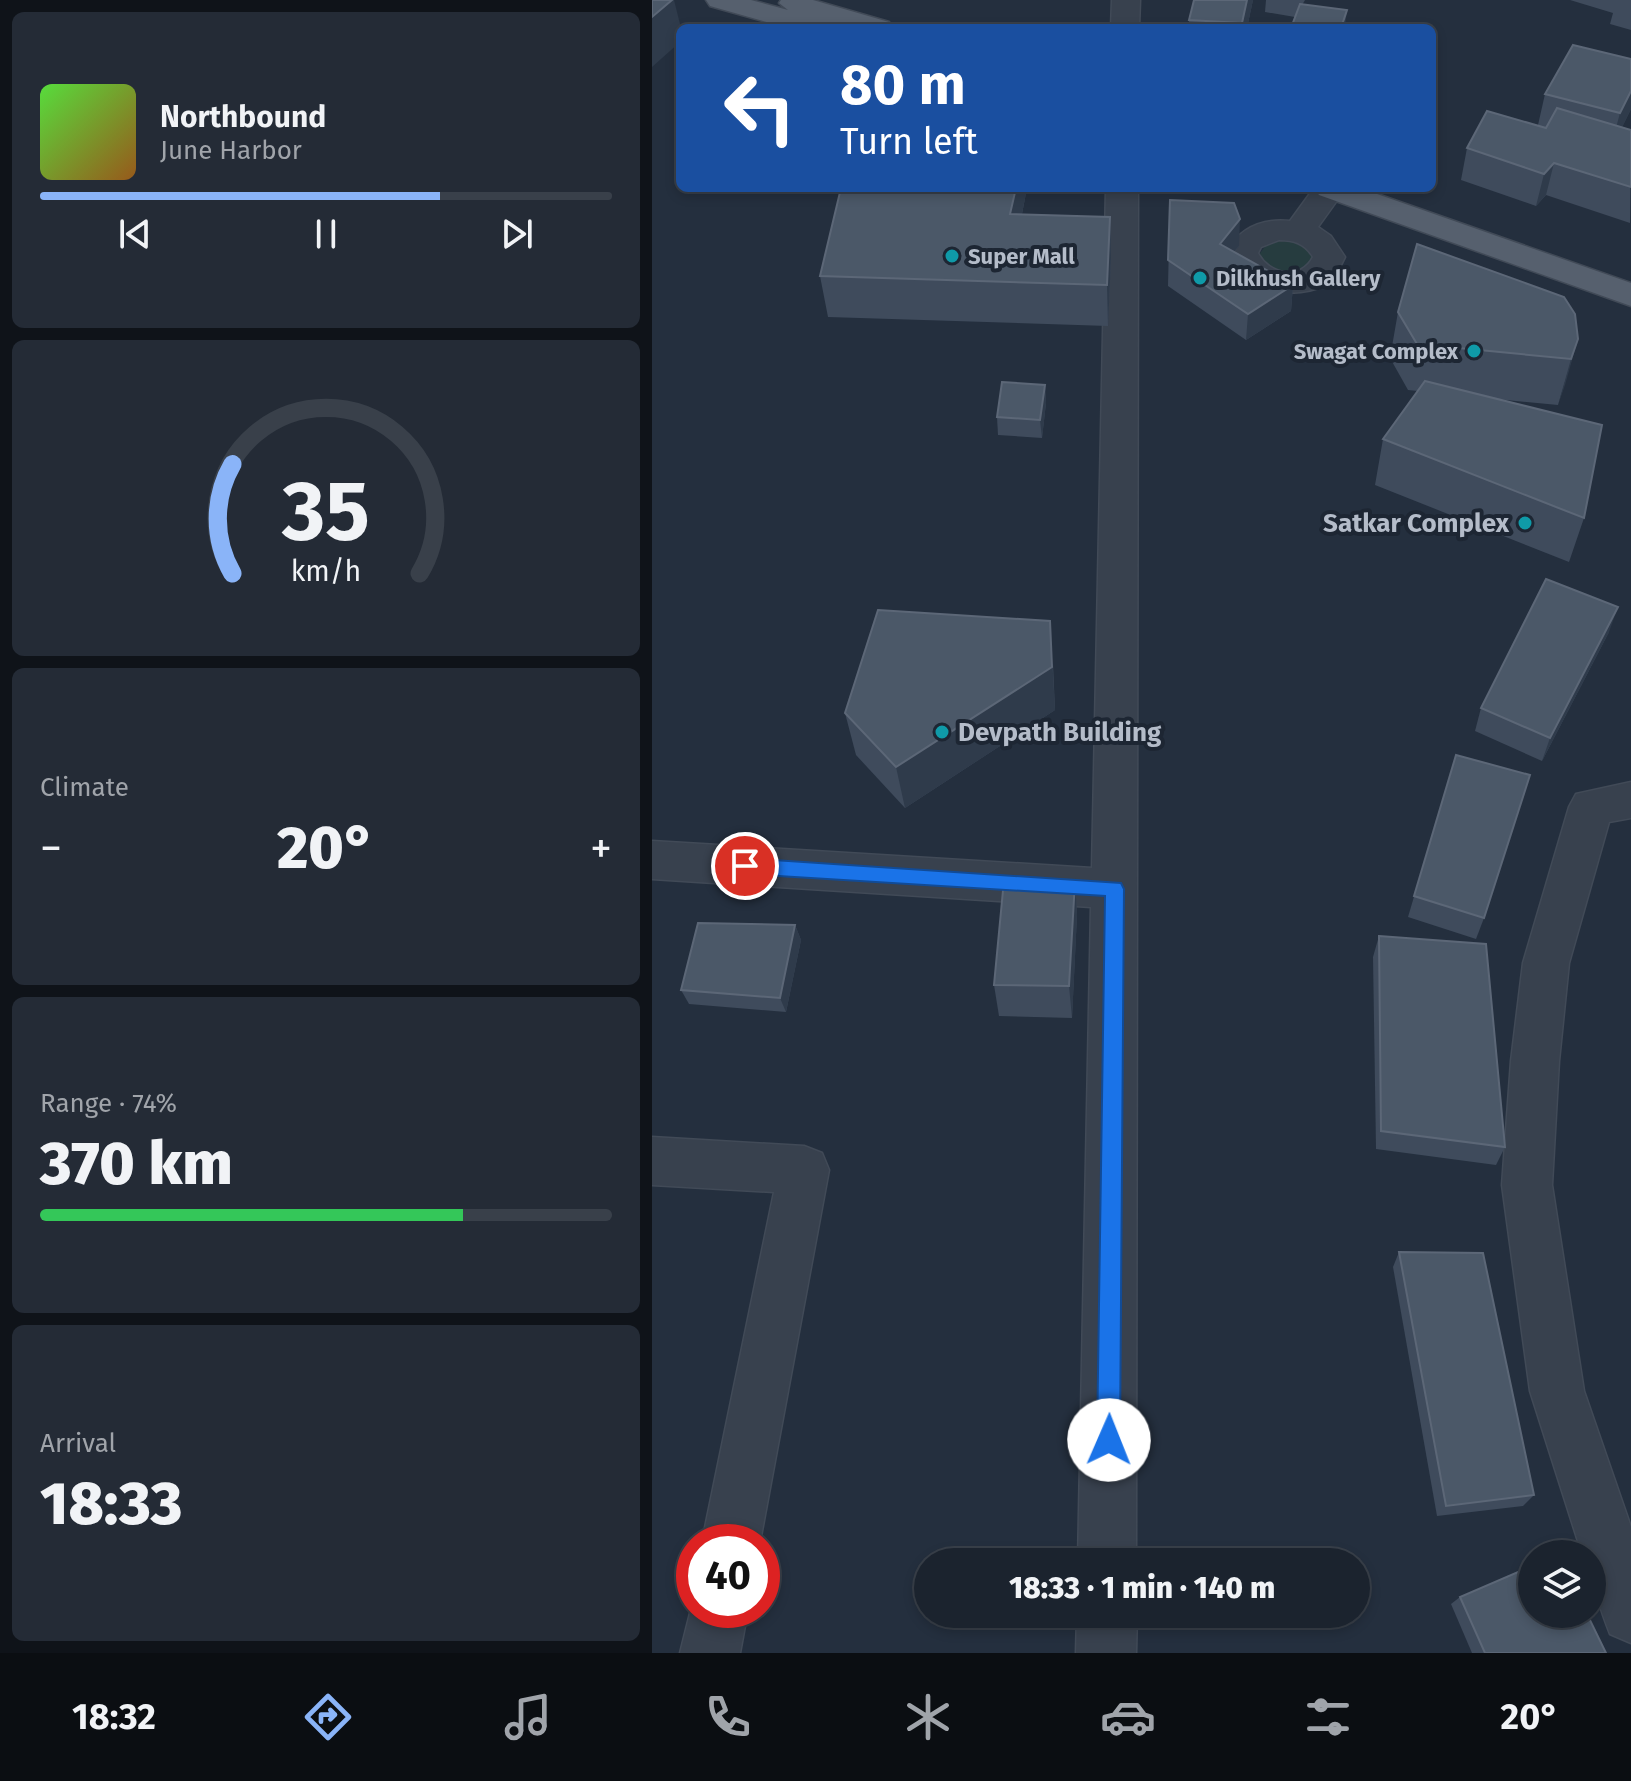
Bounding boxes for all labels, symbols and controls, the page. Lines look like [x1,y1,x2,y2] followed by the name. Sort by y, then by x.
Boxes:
[840,52,966,119] text: 80 m
[708,56,812,160] icon: left
[160,99,326,135] text: Northbound
[840,120,978,164] text: Turn left
[160,135,302,166] text: June Harbor
[113,212,157,256] icon: previous
[304,212,348,256] icon: pause
[495,212,539,256] icon: next
[968,243,1075,270] place label: Super Mall
[943,247,961,265] marker: Super Mall
[1216,265,1381,292] place label: Dilkhush Gallery
[1191,269,1209,287] marker: Dilkhush Gallery
[1294,338,1459,365] place label: Swagat Complex
[1465,342,1483,360] marker: Swagat Complex
[281,462,370,562] text: 35
[1323,508,1510,539] place label: Satkar Complex
[1516,514,1534,532] marker: Satkar Complex
[291,554,361,589] text: km/h
[958,717,1162,748] place label: Devpath Building
[933,723,951,741] marker: Devpath Building
[40,772,129,803] text: Climate
[277,812,375,884] text: 20°
[40,822,62,875] text: −
[590,822,612,875] text: +
[711,832,779,900] pin
[723,844,767,888] icon: arrive
[40,1088,177,1119] text: Range · 74%
[40,1128,233,1200] text: 370 km
[1067,1398,1151,1482] position arrow
[40,1428,116,1459] text: Arrival
[40,1468,182,1540] text: 18:33
[676,1524,780,1628] speed limit sign: 40
[1518,1540,1606,1628] map controls
[1518,1540,1606,1628] button: layers
[1009,1570,1275,1606] text: 18:33 · 1 min · 140 m
[300,1689,356,1745] icon: directions
[500,1689,556,1745] icon: music
[700,1689,756,1745] icon: phone
[900,1689,956,1745] icon: climate
[1100,1689,1156,1745] icon: car
[1300,1689,1356,1745] icon: filters
[72,1695,156,1739] text: 18:32
[1501,1695,1559,1739] text: 20°

